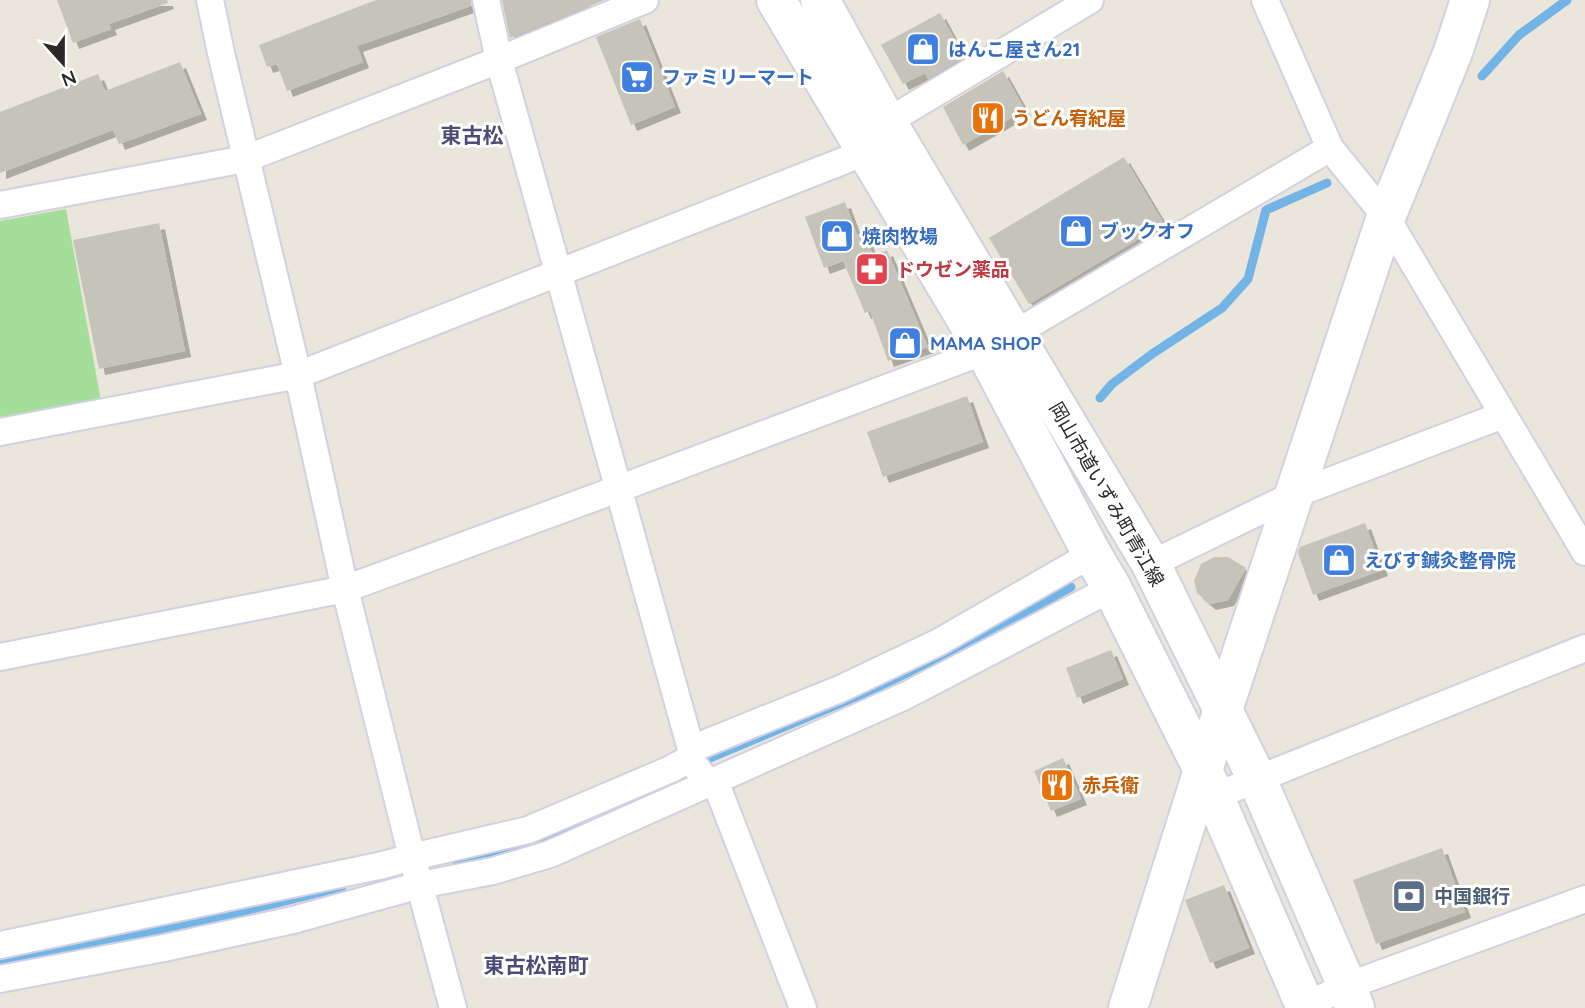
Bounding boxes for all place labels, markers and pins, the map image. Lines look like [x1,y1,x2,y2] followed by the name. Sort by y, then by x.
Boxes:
[904,30,942,68] shop icon: はんこ屋さん21
[948,37,1080,61] place label: はんこ屋さん21
[618,58,656,96] supermarket icon: ファミリーマート
[662,65,814,89] place label: ファミリーマート
[969,99,1007,137] restaurant icon: うどん宥紀屋
[1012,106,1126,130] place label: うどん宥紀屋
[1057,212,1095,250] shop icon: ブックオフ
[818,217,856,255] shop icon: 焼肉牧場
[1100,219,1195,243] place label: ブックオフ
[862,224,938,248] place label: 焼肉牧場
[853,250,891,288] pharmacy icon: ドウゼン薬品
[896,257,1010,281] place label: ドウゼン薬品
[886,324,924,362] shop icon: MAMA SHOP
[930,331,1042,355] place label: MAMA SHOP
[1320,541,1358,579] shop icon: えびす鍼灸整骨院
[1364,548,1516,572] place label: えびす鍼灸整骨院
[1038,766,1076,804] restaurant icon: 赤兵衛
[1082,773,1139,797] place label: 赤兵衛
[1390,877,1428,915] bank icon: 中国銀行
[1434,884,1510,908] place label: 中国銀行

